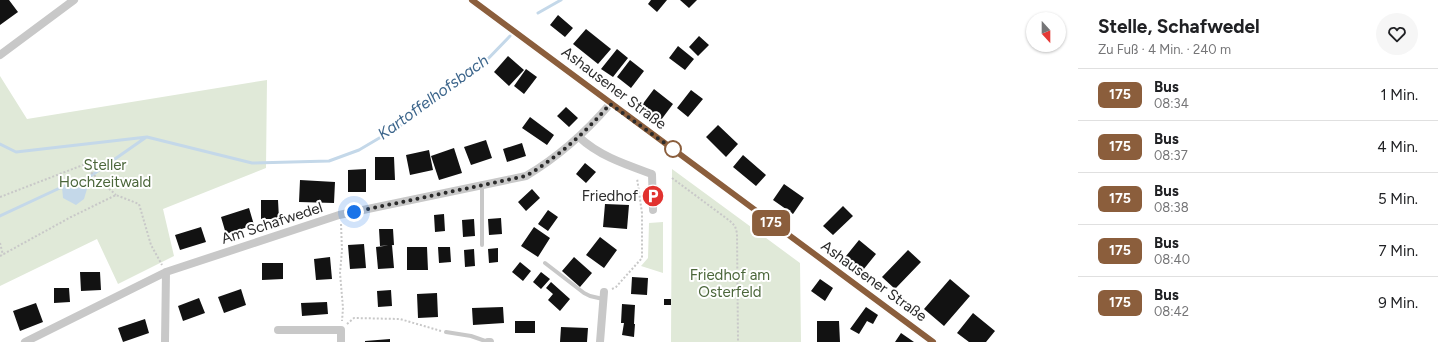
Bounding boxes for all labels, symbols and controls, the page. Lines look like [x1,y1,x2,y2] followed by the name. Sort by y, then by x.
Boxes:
[1026,12,1066,52] north arrow
[1026,12,1066,52] map controls
[1376,13,1418,55] button: heart
[1098,15,1260,38] text: Stelle, Schafwedel
[1098,42,1231,57] text: Zu Fuß · 4 Min. · 240 m
[558,43,670,133] street label: Ashausener Straße
[374,50,492,143] water label: Kartoffelhofsbach
[1154,78,1179,96] text: Bus
[1109,86,1131,103] text: 175
[1380,86,1418,104] text: 1 Min.
[1154,96,1189,111] text: 08:34
[1154,130,1179,148] text: Bus
[1109,138,1131,155] text: 175
[1377,138,1418,156] text: 4 Min.
[664,140,682,158] unlabelled marker
[1154,148,1188,163] text: 08:37
[59,156,151,191] park label: Steller Hochzeitwald
[1154,182,1179,200] text: Bus
[640,183,666,209] parking icon: Friedhof
[582,187,638,205] place label: Friedhof
[1109,190,1131,207] text: 175
[1378,190,1418,208] text: 5 Min.
[219,198,325,248] street label: Am Schafwedel
[1154,200,1189,215] text: 08:38
[344,202,364,222] your location
[748,210,794,236] line badge: 175
[760,214,782,231] text: 175
[1154,234,1179,252] text: Bus
[818,237,930,325] street label: Ashausener Straße
[1109,242,1131,259] text: 175
[1379,242,1418,260] text: 7 Min.
[1154,252,1190,267] text: 08:40
[690,266,770,301] park label: Friedhof am Osterfeld
[1154,286,1179,304] text: Bus
[1109,294,1131,311] text: 175
[1378,294,1418,312] text: 9 Min.
[1154,304,1189,319] text: 08:42

